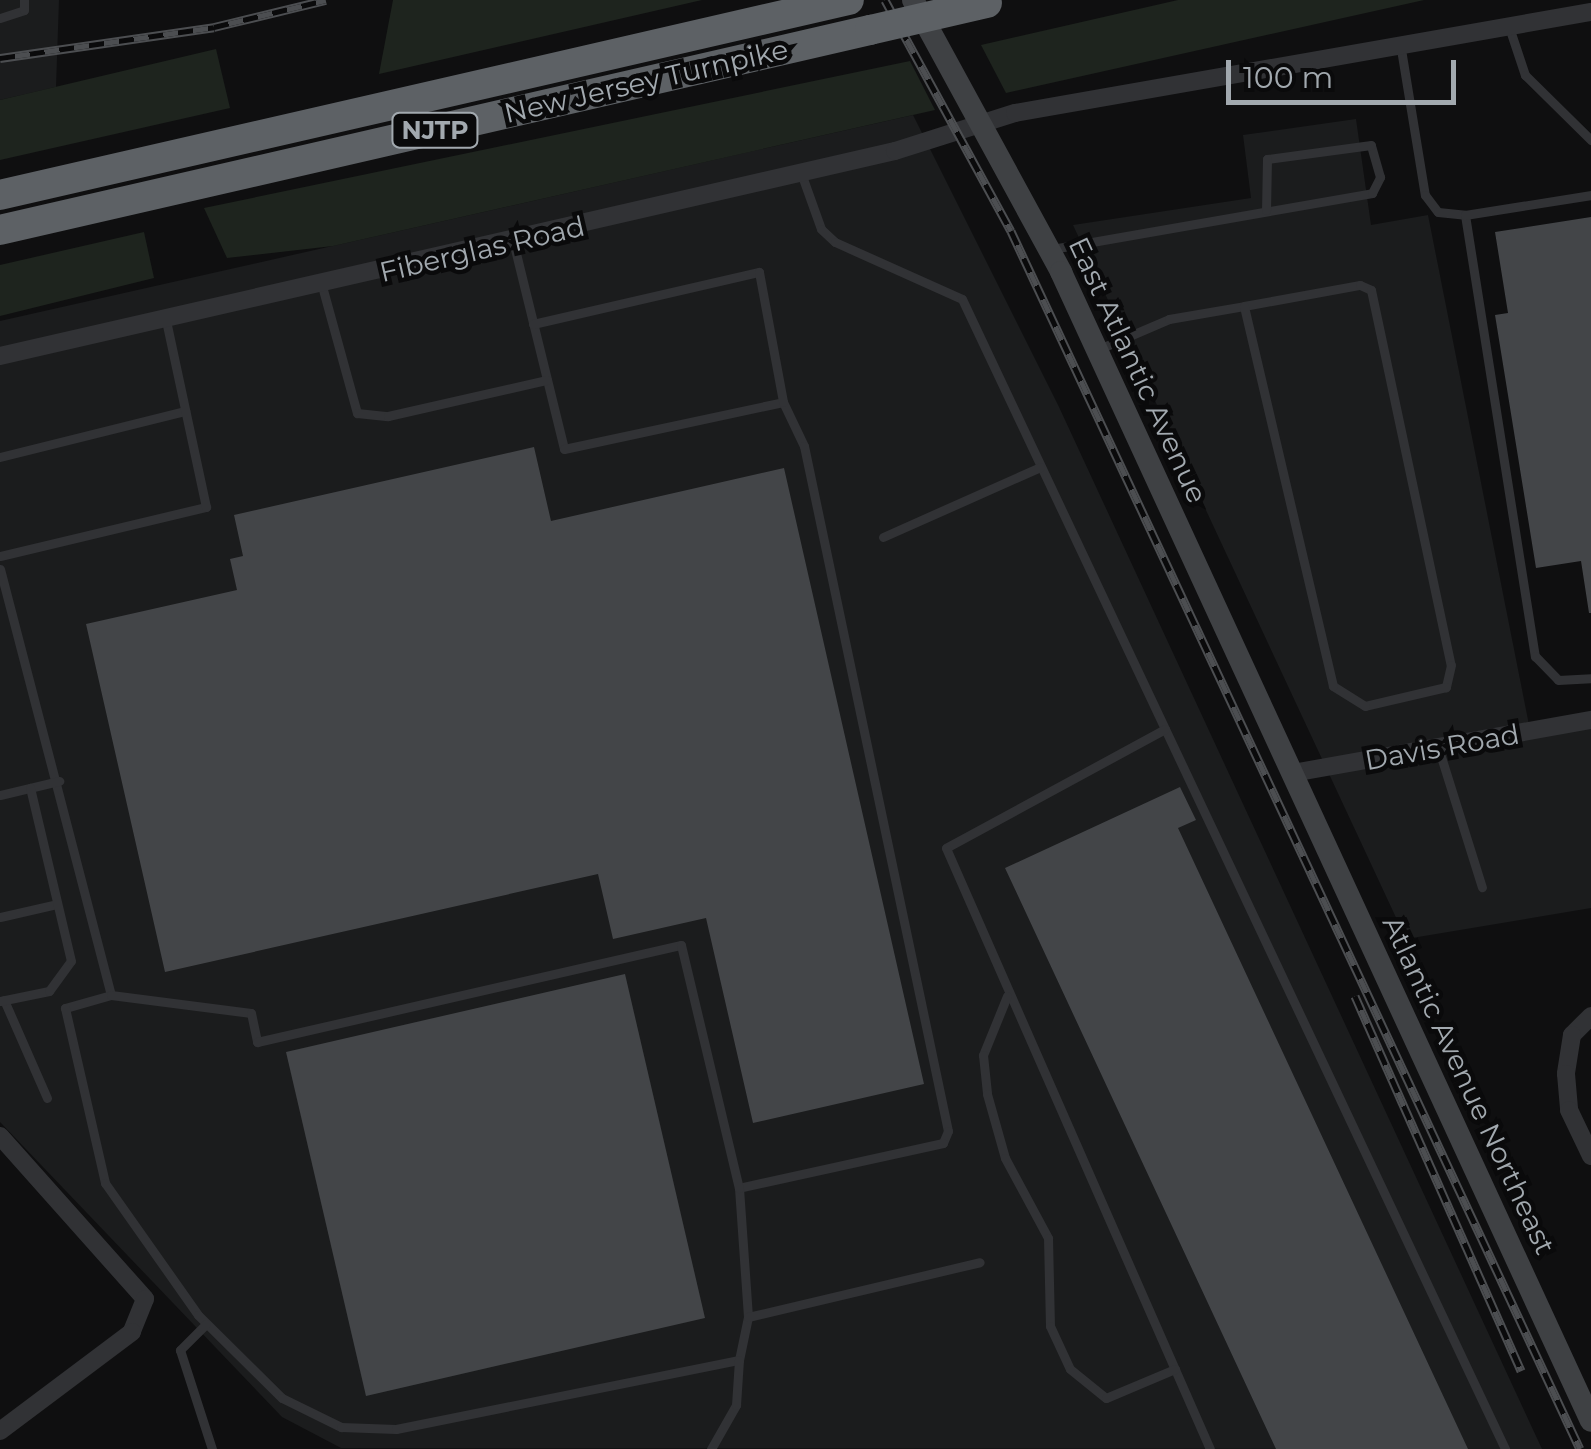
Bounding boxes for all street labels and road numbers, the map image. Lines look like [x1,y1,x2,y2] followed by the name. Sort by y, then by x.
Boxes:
[501,32,791,130] street label: New Jersey Turnpike
[390,110,480,150] road number: NJTP
[376,209,588,289] street label: Fiberglas Road
[1062,232,1214,508] street label: East Atlantic Avenue
[1362,717,1522,777] street label: Davis Road
[1376,910,1562,1260] street label: Atlantic Avenue Northeast

